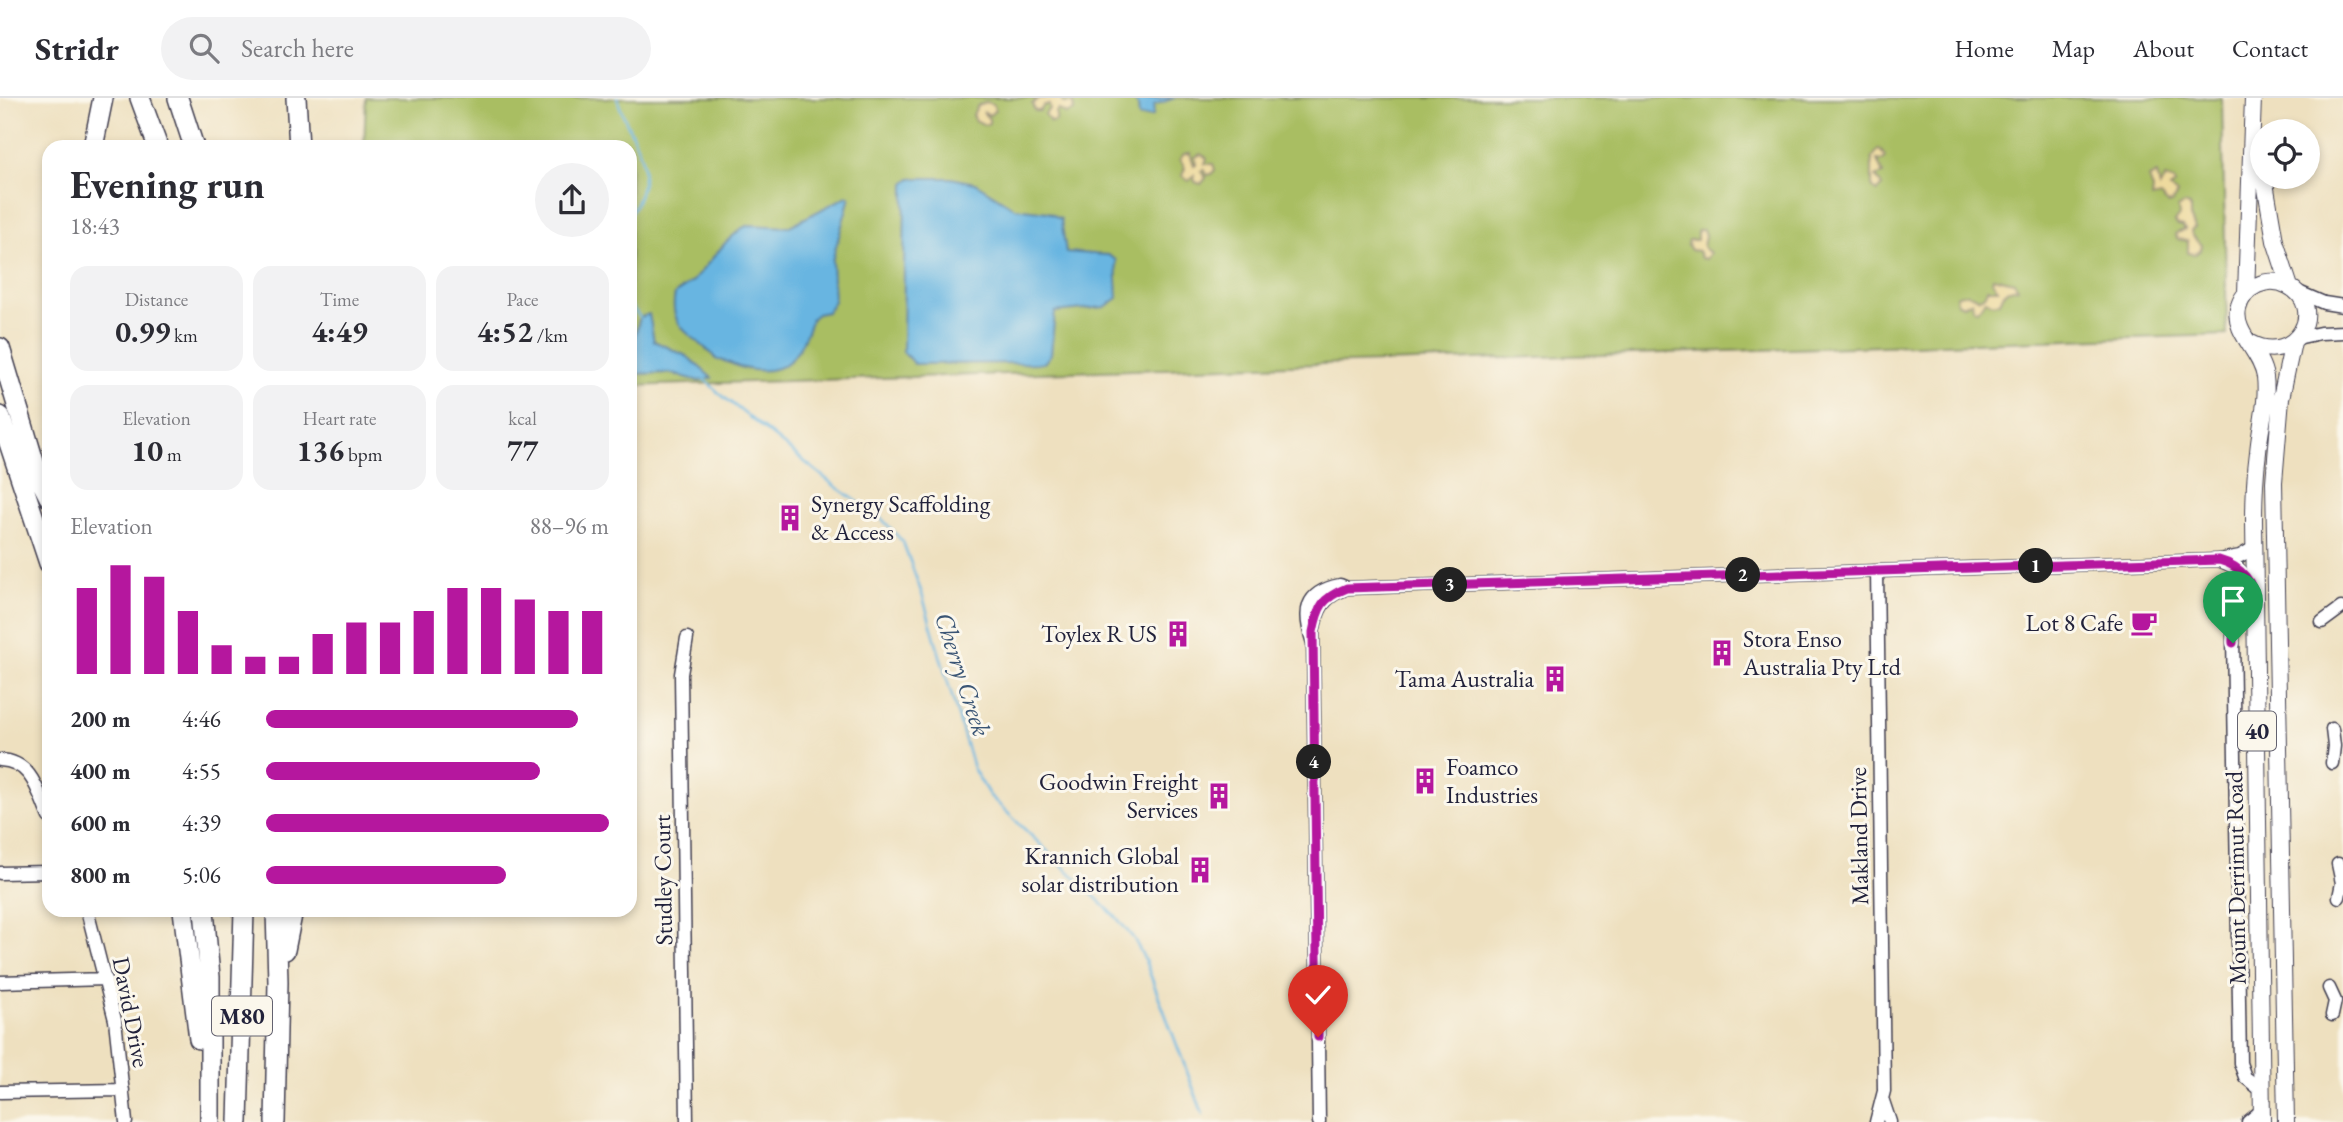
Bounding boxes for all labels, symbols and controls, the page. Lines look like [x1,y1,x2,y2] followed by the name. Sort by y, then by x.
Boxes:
[161,17,651,80] search box
[35,27,119,70] text: Stridr
[185,29,223,67] icon: search
[241,31,354,65] text: Search here
[1954,33,2014,64] text: Home
[2052,33,2095,64] text: Map
[2133,33,2194,64] text: About
[2232,33,2308,64] text: Contact
[2250,119,2320,189] map controls
[2250,119,2320,189] button: locate
[70,160,265,209] text: Evening run
[535,163,609,237] button: share
[70,211,120,241] text: 18:43
[125,287,188,312] text: Distance
[320,287,359,312] text: Time
[507,287,538,312] text: Pace
[115,312,170,351] text: 0.99
[311,312,368,351] text: 4:49
[477,312,533,351] text: 4:52
[170,323,198,348] text: km
[533,323,568,348] text: /km
[122,406,191,431] text: Elevation
[303,406,376,431] text: Heart rate
[508,406,537,431] text: kcal
[131,431,163,470] text: 10
[297,431,344,470] text: 136
[507,431,538,470] text: 77
[163,442,182,467] text: m
[344,442,382,467] text: bpm
[811,488,991,547] place label: Synergy Scaffolding & Access
[775,503,805,533] building icon: Synergy Scaffolding & Access
[70,511,153,541] text: Elevation
[530,511,609,541] text: 88–96 m
[2018,548,2054,584] pin: 1
[2030,553,2041,578] text: 1
[1726,558,1760,592] pin: 2
[1737,562,1748,587] text: 2
[1432,568,1468,602] pin: 3
[2203,571,2263,643] pin
[1444,572,1455,597] text: 3
[2214,582,2252,620] icon: arrive
[2025,607,2123,638] place label: Lot 8 Cafe
[927,608,999,741] water label: Cherry Creek
[2129,608,2159,638] cafe icon: Lot 8 Cafe
[1041,618,1157,649] place label: Toylex R US
[1163,619,1193,649] building icon: Toylex R US
[1742,623,1902,682] place label: Stora Enso Australia Pty Ltd
[1707,638,1737,668] building icon: Stora Enso Australia Pty Ltd
[1394,663,1534,694] place label: Tama Australia
[1540,664,1570,694] building icon: Tama Australia
[70,704,131,734] text: 200 m
[182,704,221,734] text: 4:46
[2238,712,2276,750] road number: 40
[1296,744,1332,780] pin: 4
[1308,749,1319,774] text: 4
[1446,751,1538,810] place label: Foamco Industries
[70,756,131,786] text: 400 m
[182,756,221,786] text: 4:55
[1039,766,1198,825] place label: Goodwin Freight Services
[1410,766,1440,796] building icon: Foamco Industries
[1842,767,1875,905] street label: Makland Drive
[2218,770,2253,985] street label: Mount Derrimut Road
[1204,781,1234,811] building icon: Goodwin Freight Services
[70,808,131,838] text: 600 m
[182,808,221,838] text: 4:39
[646,814,679,946] street label: Studley Court
[1021,840,1179,899] place label: Krannich Global solar distribution
[1185,855,1215,885] building icon: Krannich Global solar distribution
[70,860,131,890] text: 800 m
[182,860,221,890] text: 5:06
[106,954,157,1070] street label: David Drive
[1288,965,1348,1037] pin
[1299,976,1337,1014] icon: check
[212,996,272,1035] road number: M80

